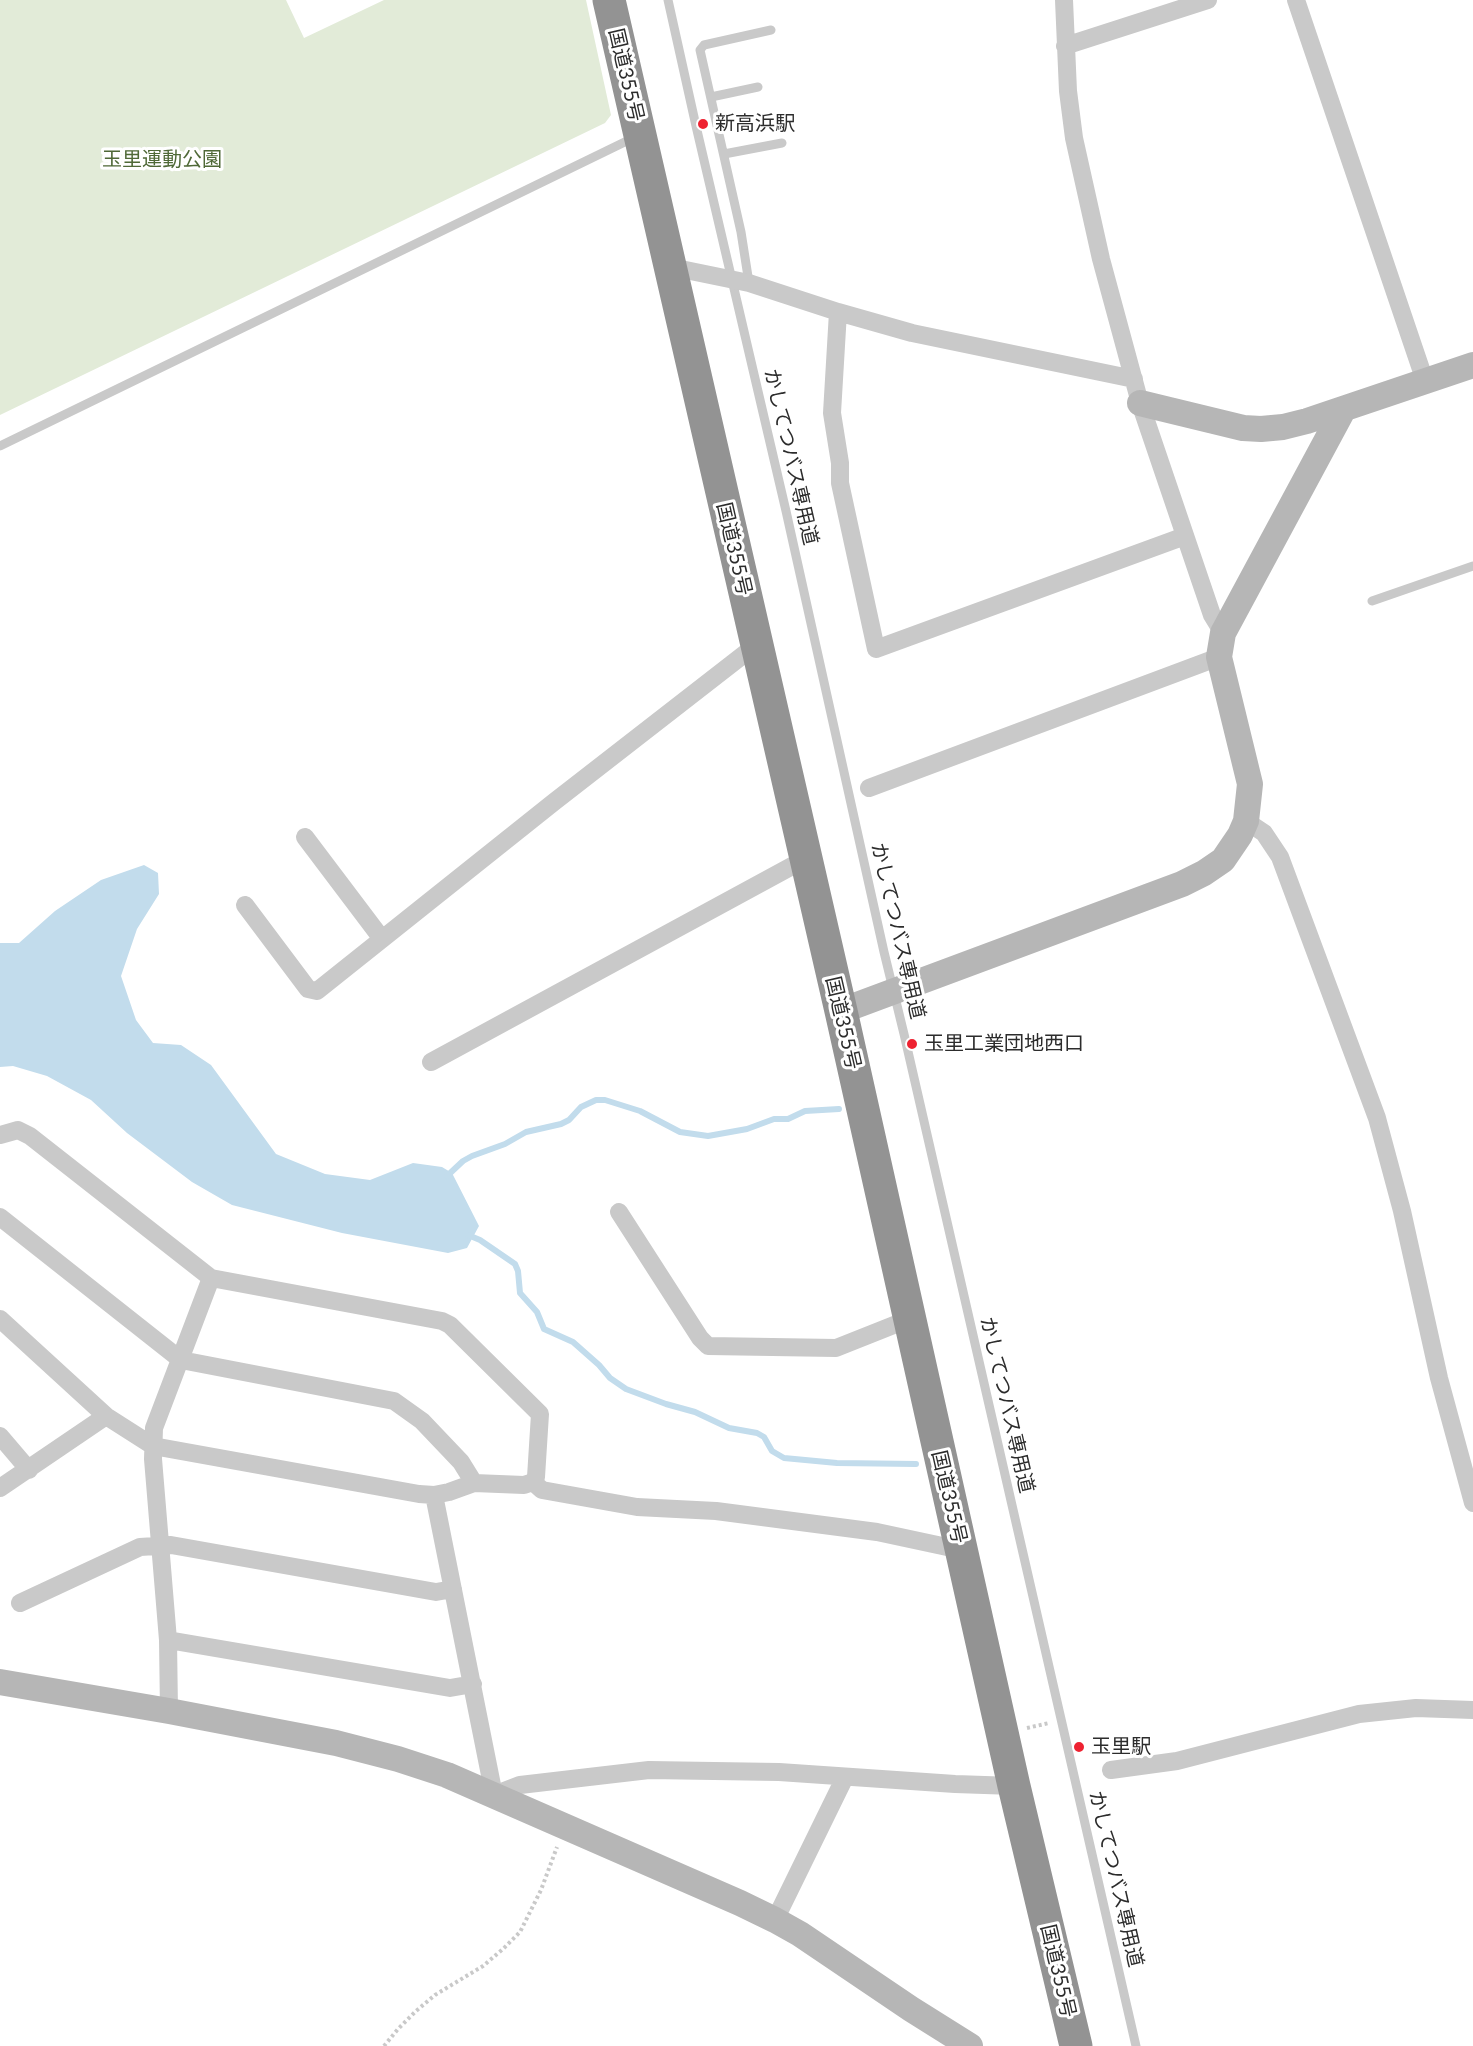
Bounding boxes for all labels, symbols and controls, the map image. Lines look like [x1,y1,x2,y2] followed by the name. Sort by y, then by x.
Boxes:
[604,26,648,124] street label: 国道355号
[715,112,795,136] place label: 新高浜駅
[696,117,710,131] marker: 新高浜駅
[102,148,222,172] park label: 玉里運動公園
[759,367,823,547] street label: かしてつバス専用道
[712,500,756,598] street label: 国道355号
[866,841,930,1021] street label: かしてつバス専用道
[821,974,865,1072] street label: 国道355号
[924,1032,1084,1056] place label: 玉里工業団地西口
[905,1037,919,1051] marker: 玉里工業団地西口
[975,1315,1039,1495] street label: かしてつバス専用道
[927,1448,971,1546] street label: 国道355号
[1091,1735,1151,1759] place label: 玉里駅
[1072,1740,1086,1754] marker: 玉里駅
[1084,1789,1148,1969] street label: かしてつバス専用道
[1036,1922,1080,2020] street label: 国道355号

